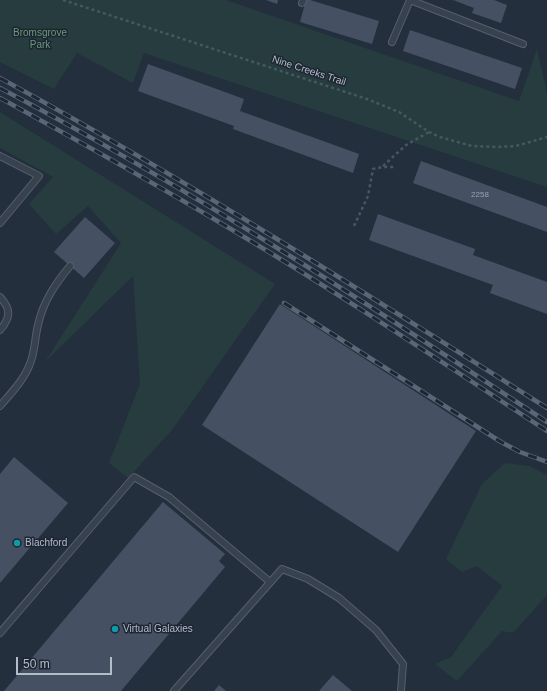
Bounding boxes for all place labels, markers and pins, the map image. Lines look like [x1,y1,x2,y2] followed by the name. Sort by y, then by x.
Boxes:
[25,537,67,549] place label: Blachford
[12,538,22,548] marker: Blachford
[123,623,193,635] place label: Virtual Galaxies
[110,624,120,634] marker: Virtual Galaxies

